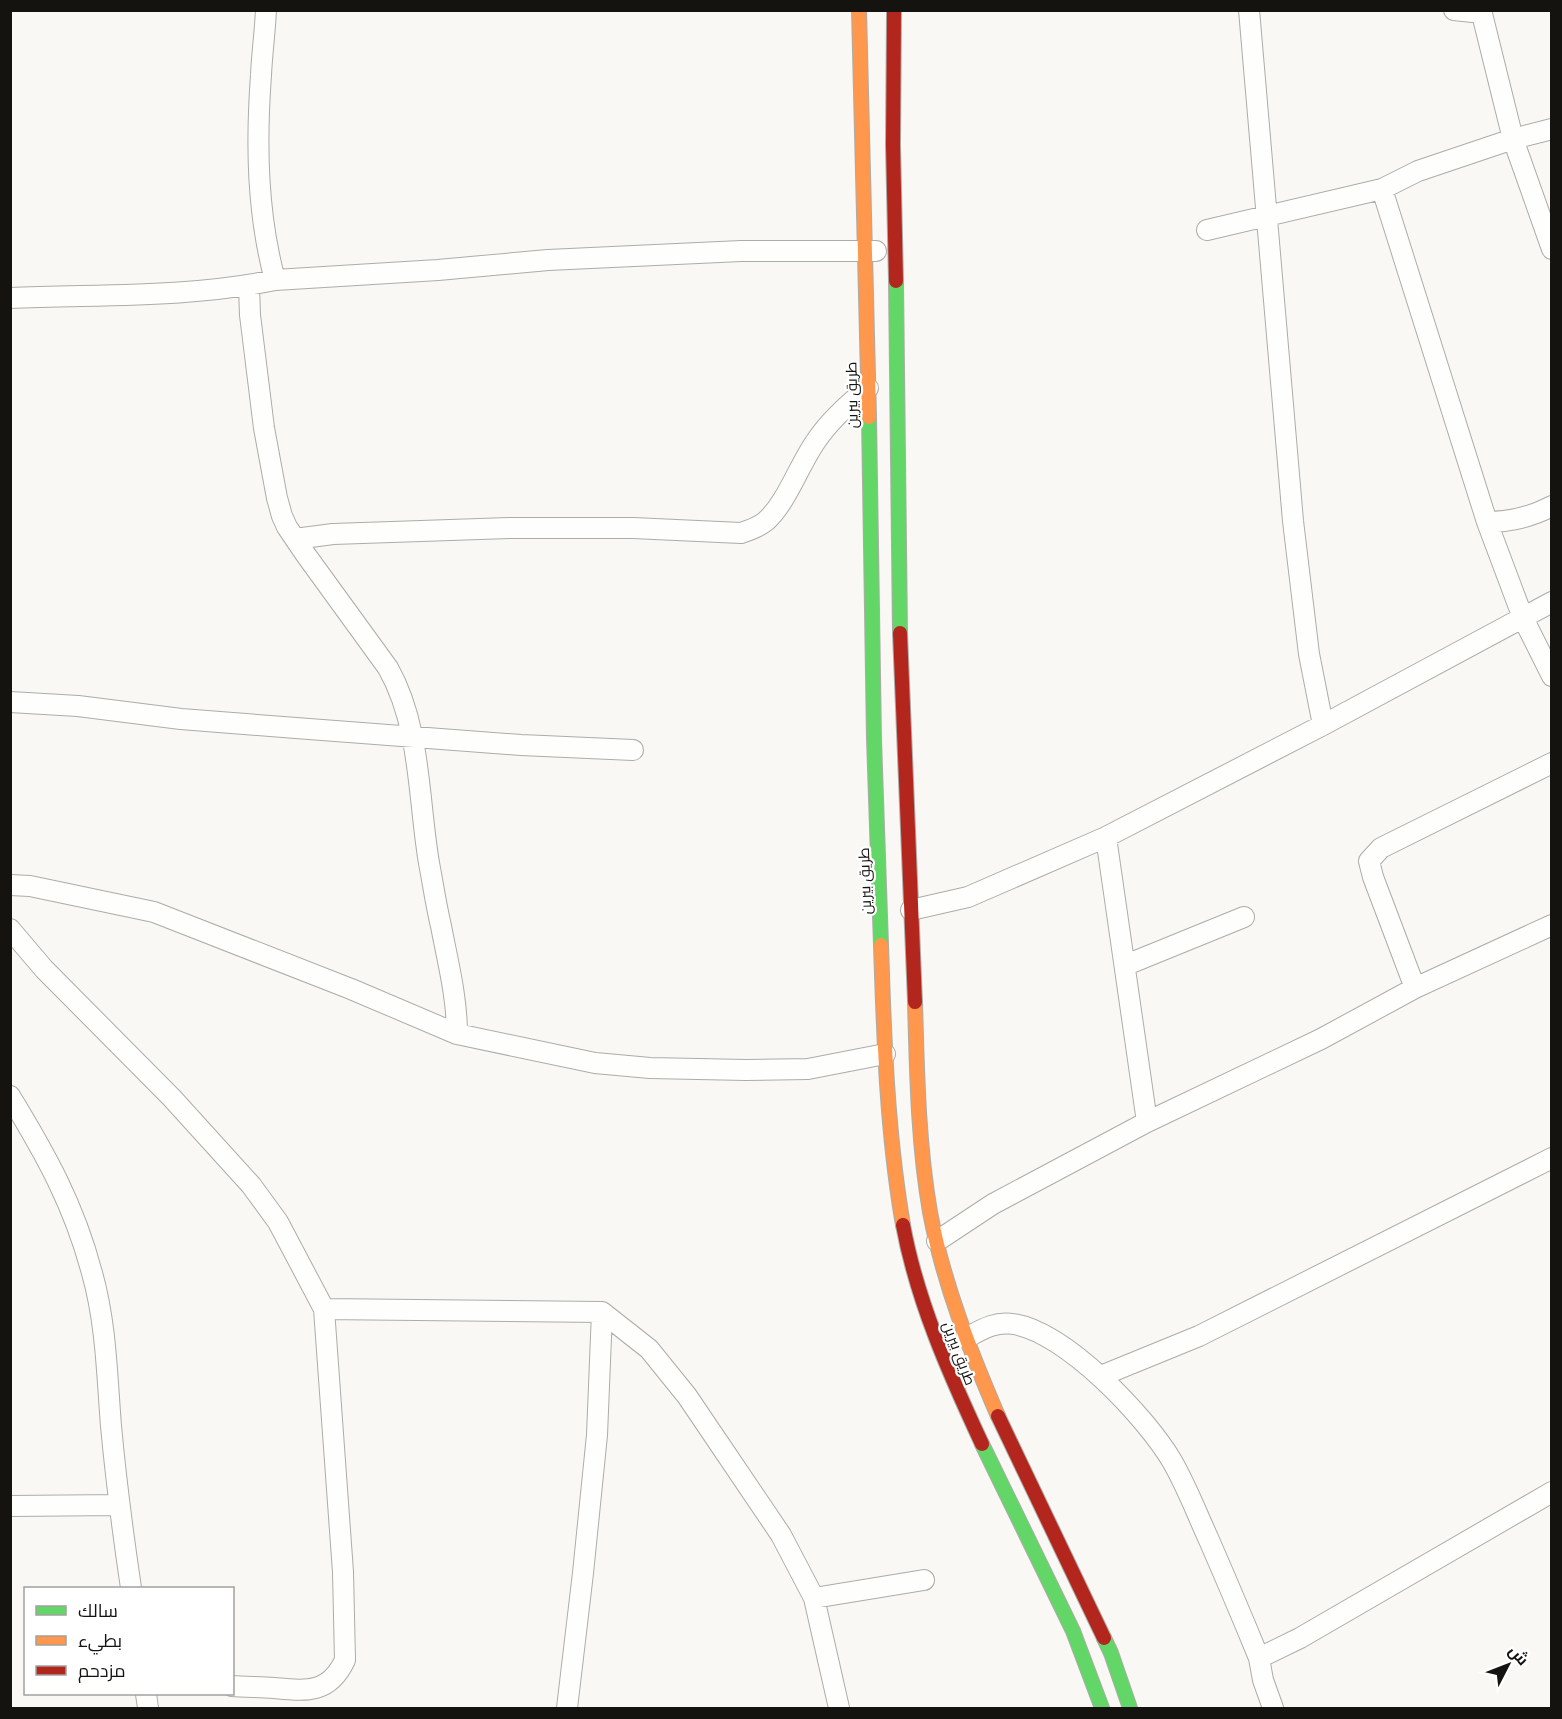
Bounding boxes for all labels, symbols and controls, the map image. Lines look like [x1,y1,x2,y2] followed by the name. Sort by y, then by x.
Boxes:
[840,361,863,429] street label: طريق بيرين
[853,847,876,915] street label: طريق بيرين
[938,1318,981,1388] street label: طريق بيرين
[24,1587,234,1695] legend
[78,1598,118,1622] text: سالك
[78,1628,122,1655] text: بطيء
[1478,1635,1538,1695] north arrow
[1504,1640,1534,1670] text: ش
[78,1658,126,1683] text: مزدحم

